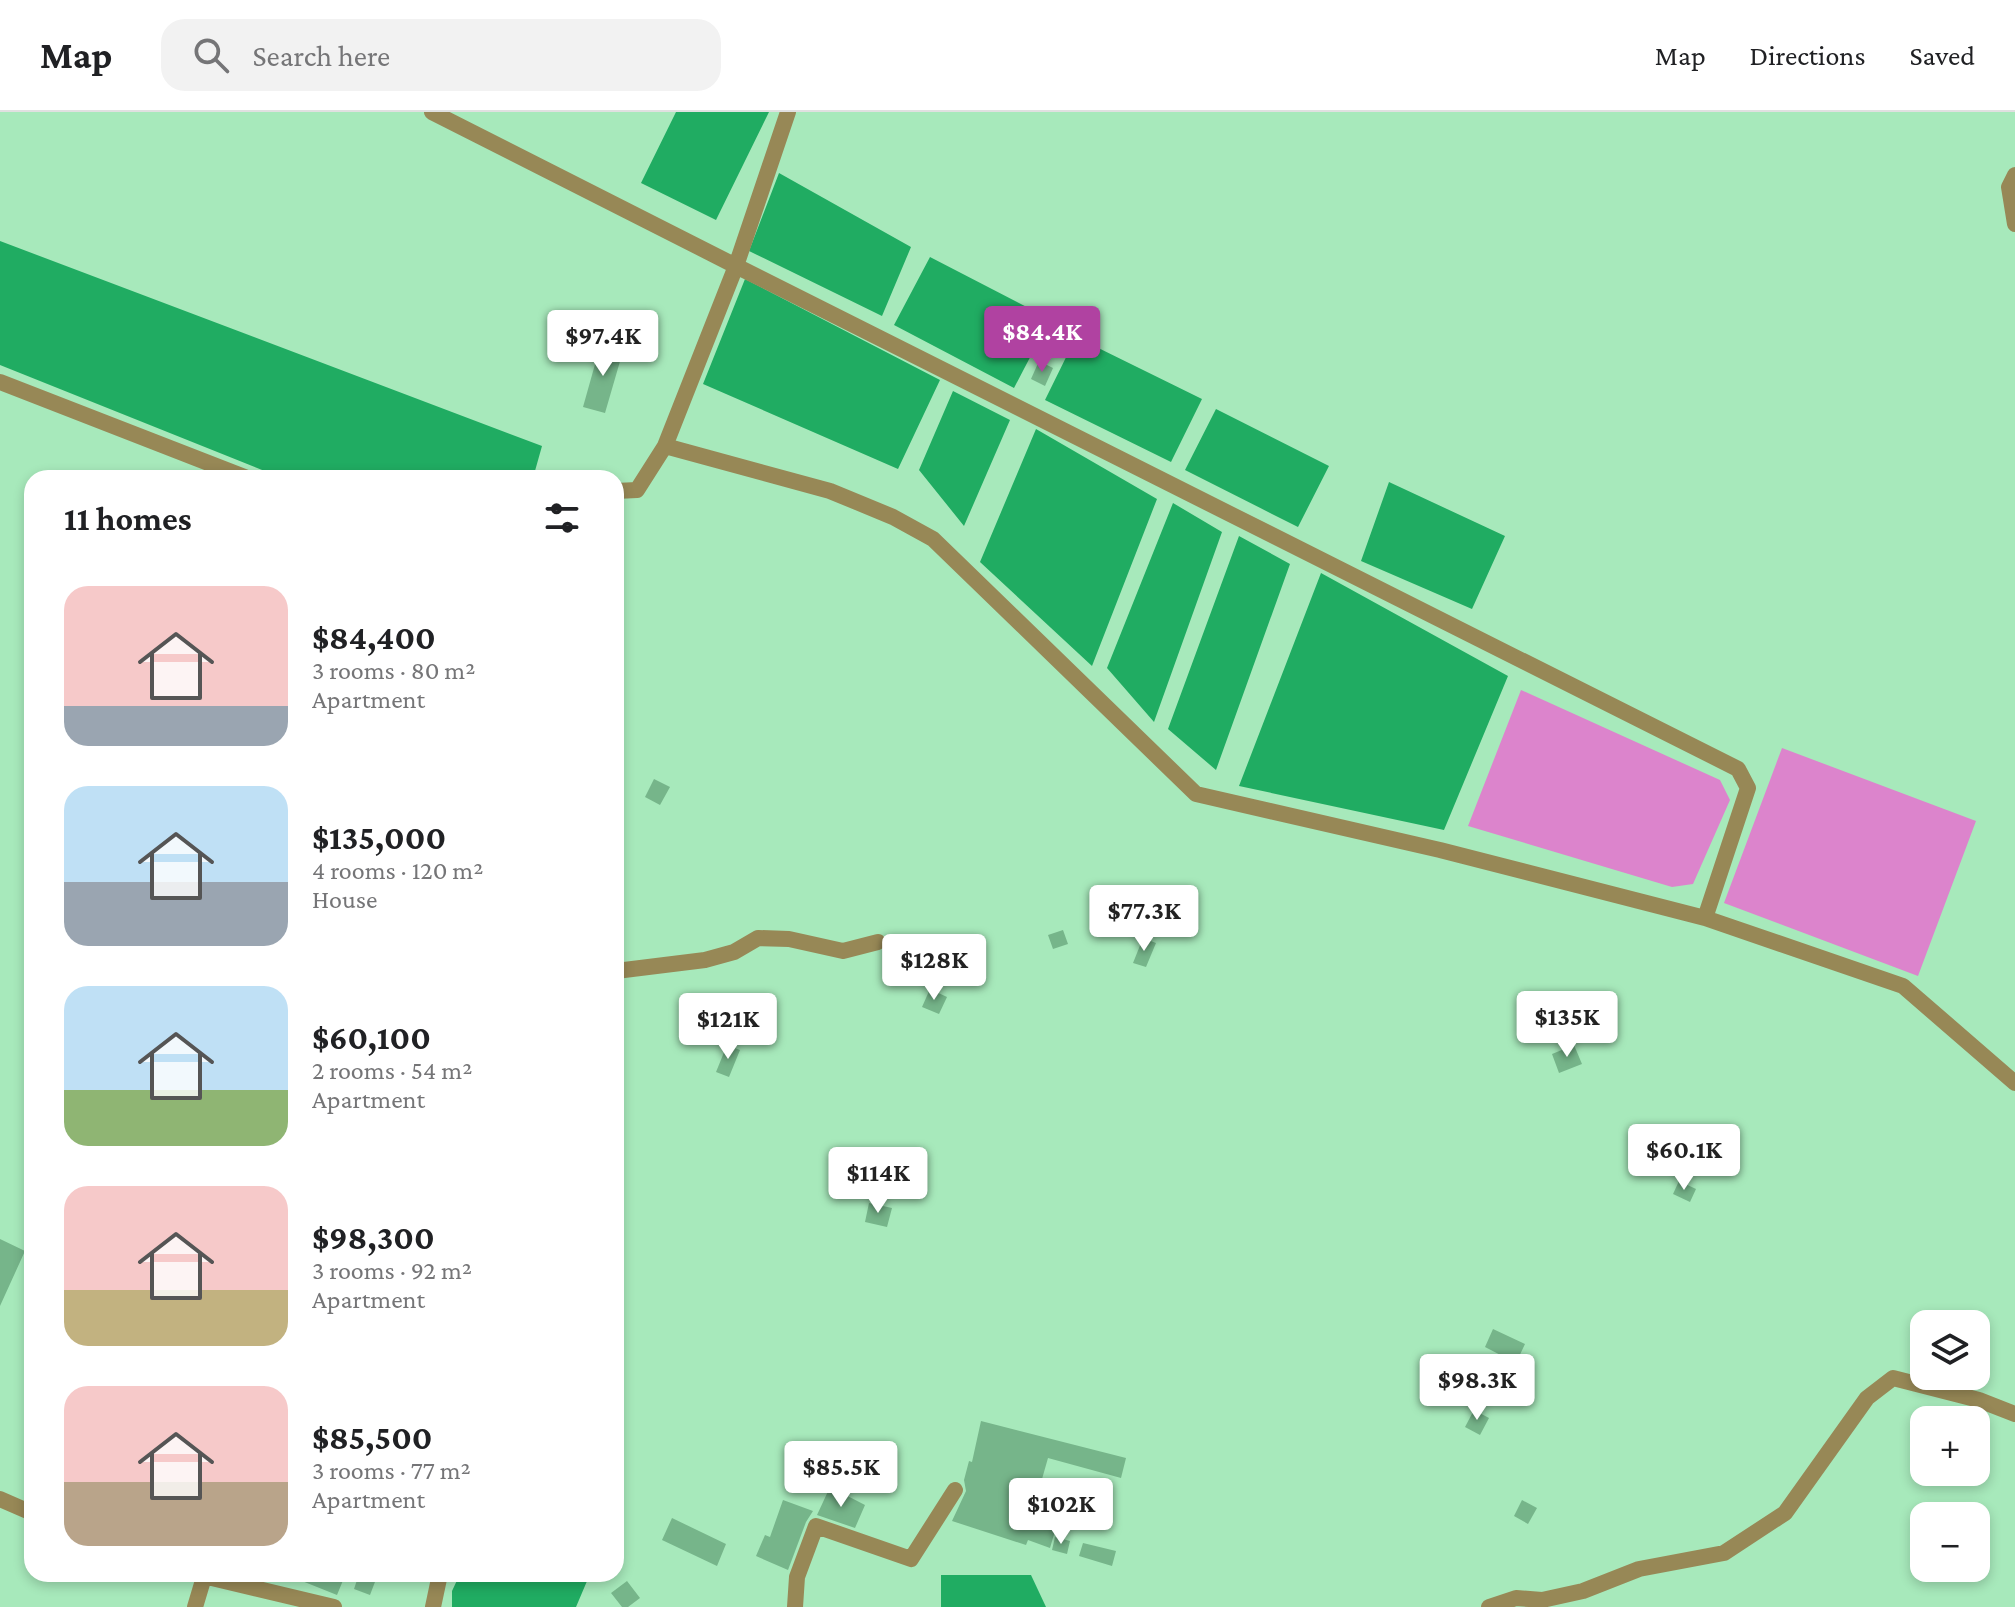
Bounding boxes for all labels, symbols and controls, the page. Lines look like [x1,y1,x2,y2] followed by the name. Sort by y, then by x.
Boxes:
[161,19,721,91] search box
[189,33,233,77] icon: search
[40,34,113,76] text: Map
[253,39,390,72] text: Search here
[1655,40,1706,71] text: Map
[1750,40,1865,71] text: Directions
[1909,40,1975,71] text: Saved
[977,306,1107,374] pin: $84.4K
[538,310,668,378] pin: $97.4K
[1002,317,1082,346] text: $84.4K
[565,321,641,350] text: $97.4K
[540,496,584,540] icon: filters
[64,500,192,537] text: 11 homes
[128,618,224,714] icon: home
[312,619,436,656] text: $84,400
[312,656,475,685] text: 3 rooms · 80 m²
[312,685,425,714] text: Apartment
[128,818,224,914] icon: home
[312,819,446,856] text: $135,000
[312,856,483,885] text: 4 rooms · 120 m²
[312,885,377,914] text: House
[1079,885,1209,953] pin: $77.3K
[1107,896,1181,925] text: $77.3K
[878,934,990,1002] pin: $128K
[900,945,968,974] text: $128K
[1511,991,1623,1059] pin: $135K
[672,993,784,1061] pin: $121K
[1535,1002,1599,1031] text: $135K
[697,1004,759,1033] text: $121K
[128,1018,224,1114] icon: home
[312,1019,431,1056] text: $60,100
[312,1056,472,1085] text: 2 rooms · 54 m²
[312,1085,425,1114] text: Apartment
[1619,1124,1749,1192] pin: $60.1K
[1646,1135,1722,1164] text: $60.1K
[822,1147,934,1215] pin: $114K
[846,1158,910,1187] text: $114K
[128,1218,224,1314] icon: home
[312,1219,435,1256] text: $98,300
[312,1256,472,1285] text: 3 rooms · 92 m²
[312,1285,425,1314] text: Apartment
[1910,1310,1990,1582] map controls
[1910,1310,1990,1390] button: layers
[1412,1354,1542,1422] pin: $98.3K
[1438,1365,1516,1394] text: $98.3K
[1910,1406,1990,1486] button: +
[128,1418,224,1514] icon: home
[312,1419,433,1456] text: $85,500
[776,1441,906,1509] pin: $85.5K
[802,1452,880,1481] text: $85.5K
[312,1456,471,1485] text: 3 rooms · 77 m²
[1005,1478,1117,1546] pin: $102K
[312,1485,425,1514] text: Apartment
[1027,1489,1095,1518] text: $102K
[1910,1502,1990,1582] button: −

